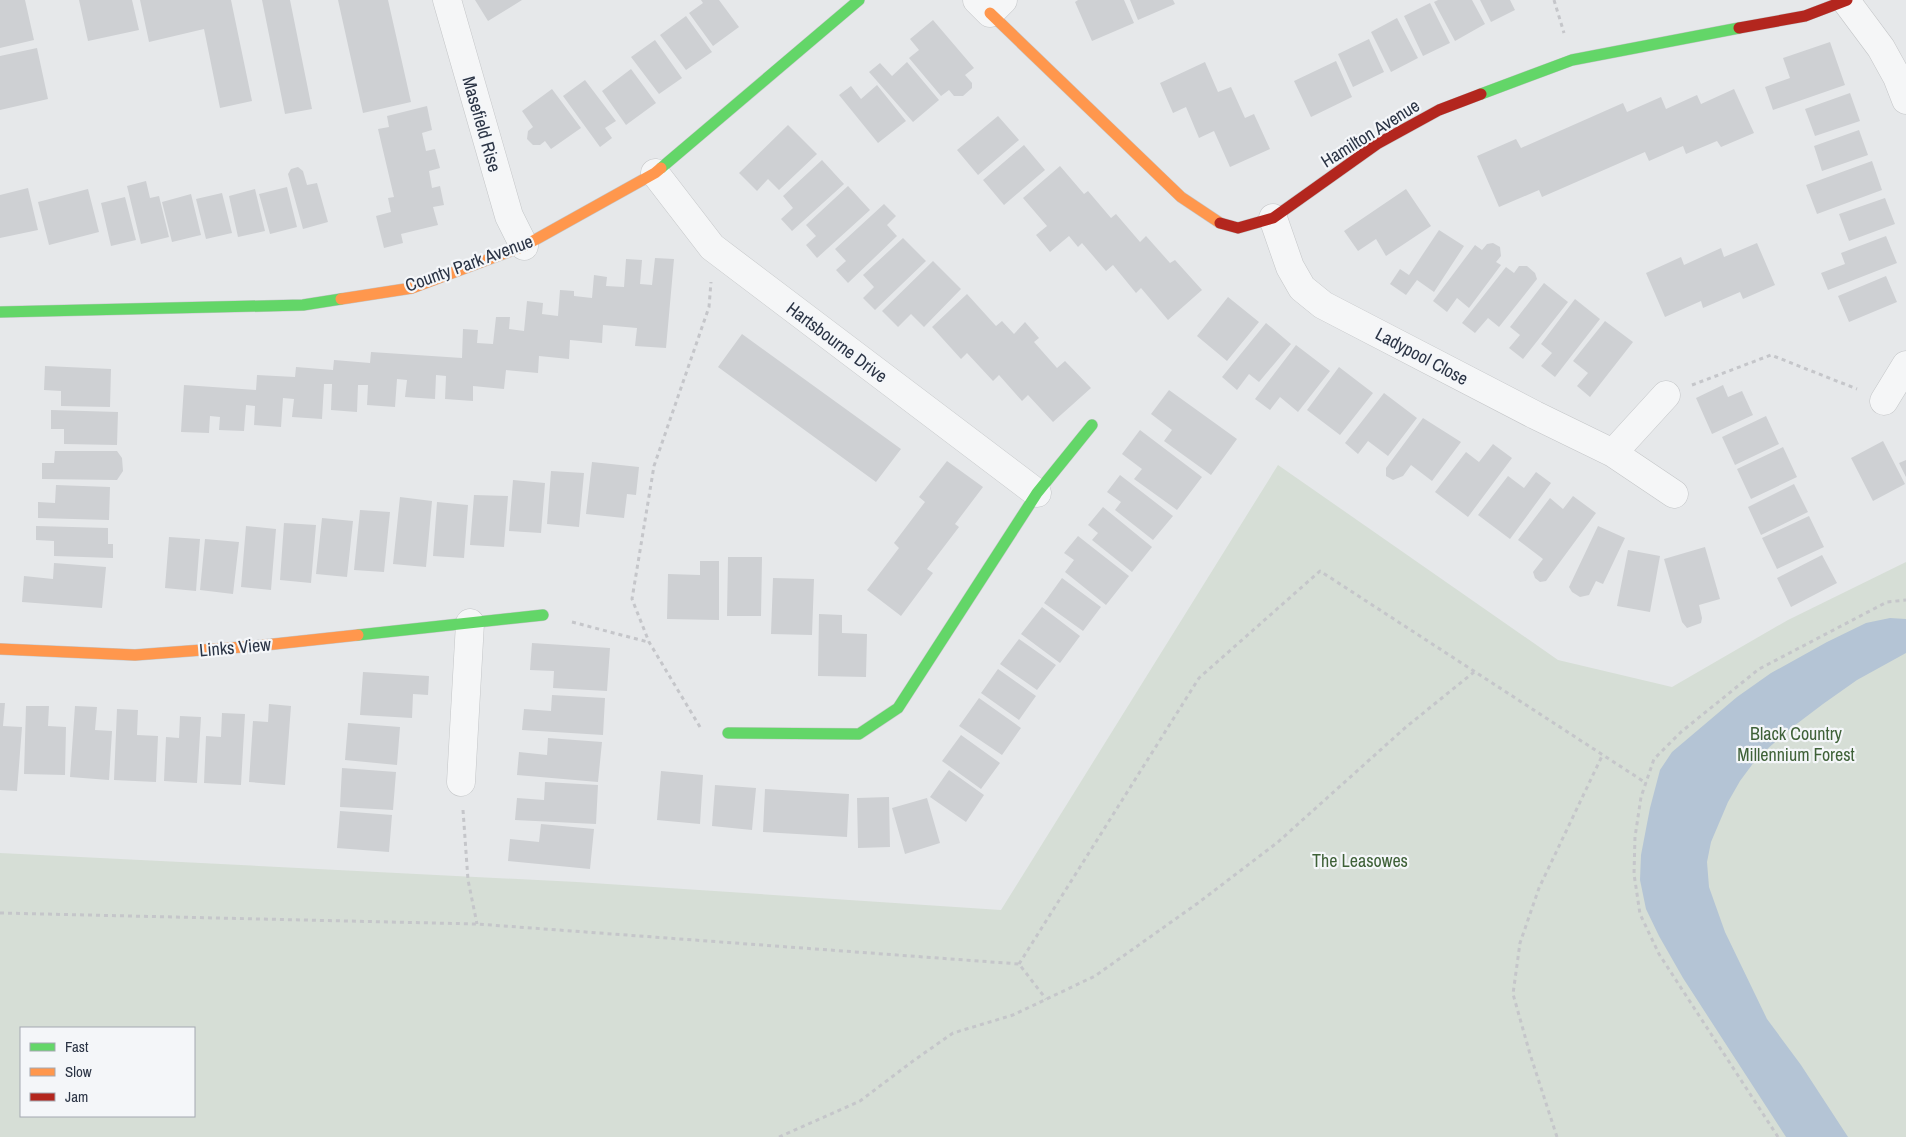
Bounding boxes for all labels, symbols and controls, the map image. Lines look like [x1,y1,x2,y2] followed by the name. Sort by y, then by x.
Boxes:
[456,73,508,175] street label: Masefield Rise
[1316,93,1424,173] street label: Hamilton Avenue
[402,228,536,298] street label: County Park Avenue
[781,296,893,388] street label: Hartsbourne Drive
[1371,321,1473,391] street label: Ladypool Close
[198,631,272,663] street label: Links View
[1737,721,1855,767] park label: Black Country Millennium Forest
[1312,848,1408,873] park label: The Leasowes
[20,1027,195,1117] legend
[65,1036,89,1057] text: Fast
[65,1061,92,1082] text: Slow
[65,1086,88,1107] text: Jam

